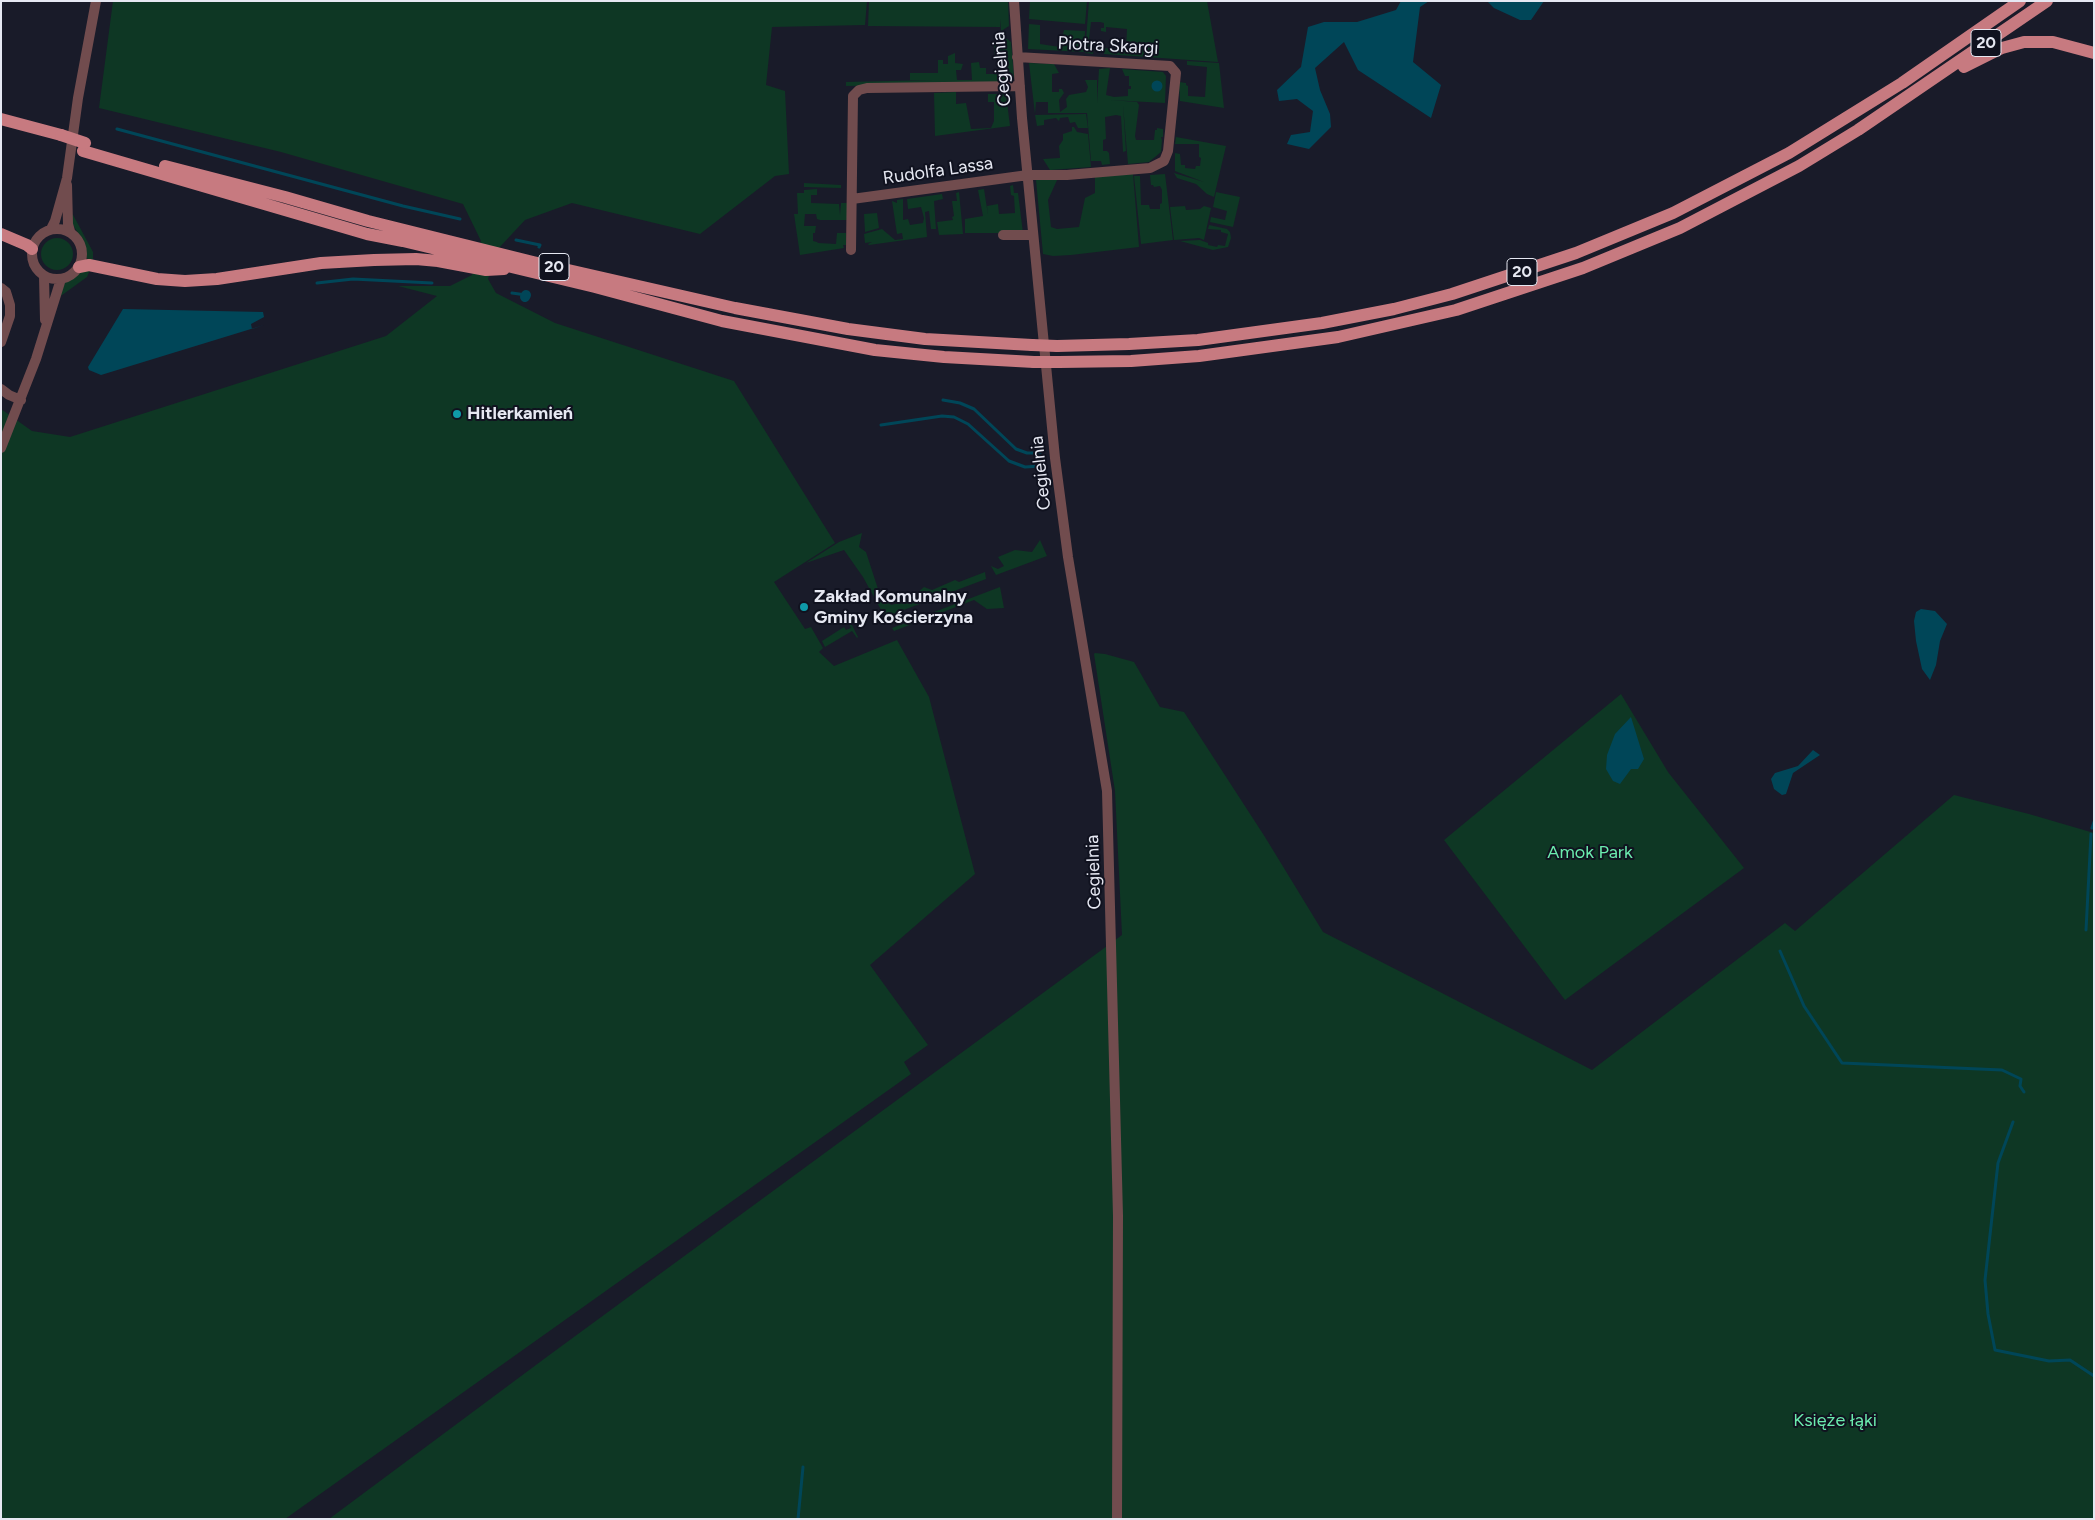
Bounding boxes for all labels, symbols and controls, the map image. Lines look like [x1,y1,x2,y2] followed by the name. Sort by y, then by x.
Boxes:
[1971,29,2001,56] road number: 20
[988,31,1016,107] street label: Cegielnia
[1057,33,1159,59] street label: Piotra Skargi
[882,153,994,189] street label: Rudolfa Lassa
[539,253,569,280] road number: 20
[1507,258,1537,286] road number: 20
[467,403,573,425] place label: Hitlerkamień
[451,408,463,420] marker: Hitlerkamień
[1026,435,1056,511] street label: Cegielnia
[814,586,973,628] place label: Zakład Komunalny Gminy Kościerzyna
[798,601,810,613] marker: Zakład Komunalny Gminy Kościerzyna
[1082,834,1106,910] street label: Cegielnia
[1547,842,1633,864] park label: Amok Park
[1793,1410,1877,1432] park label: Księże łąki

